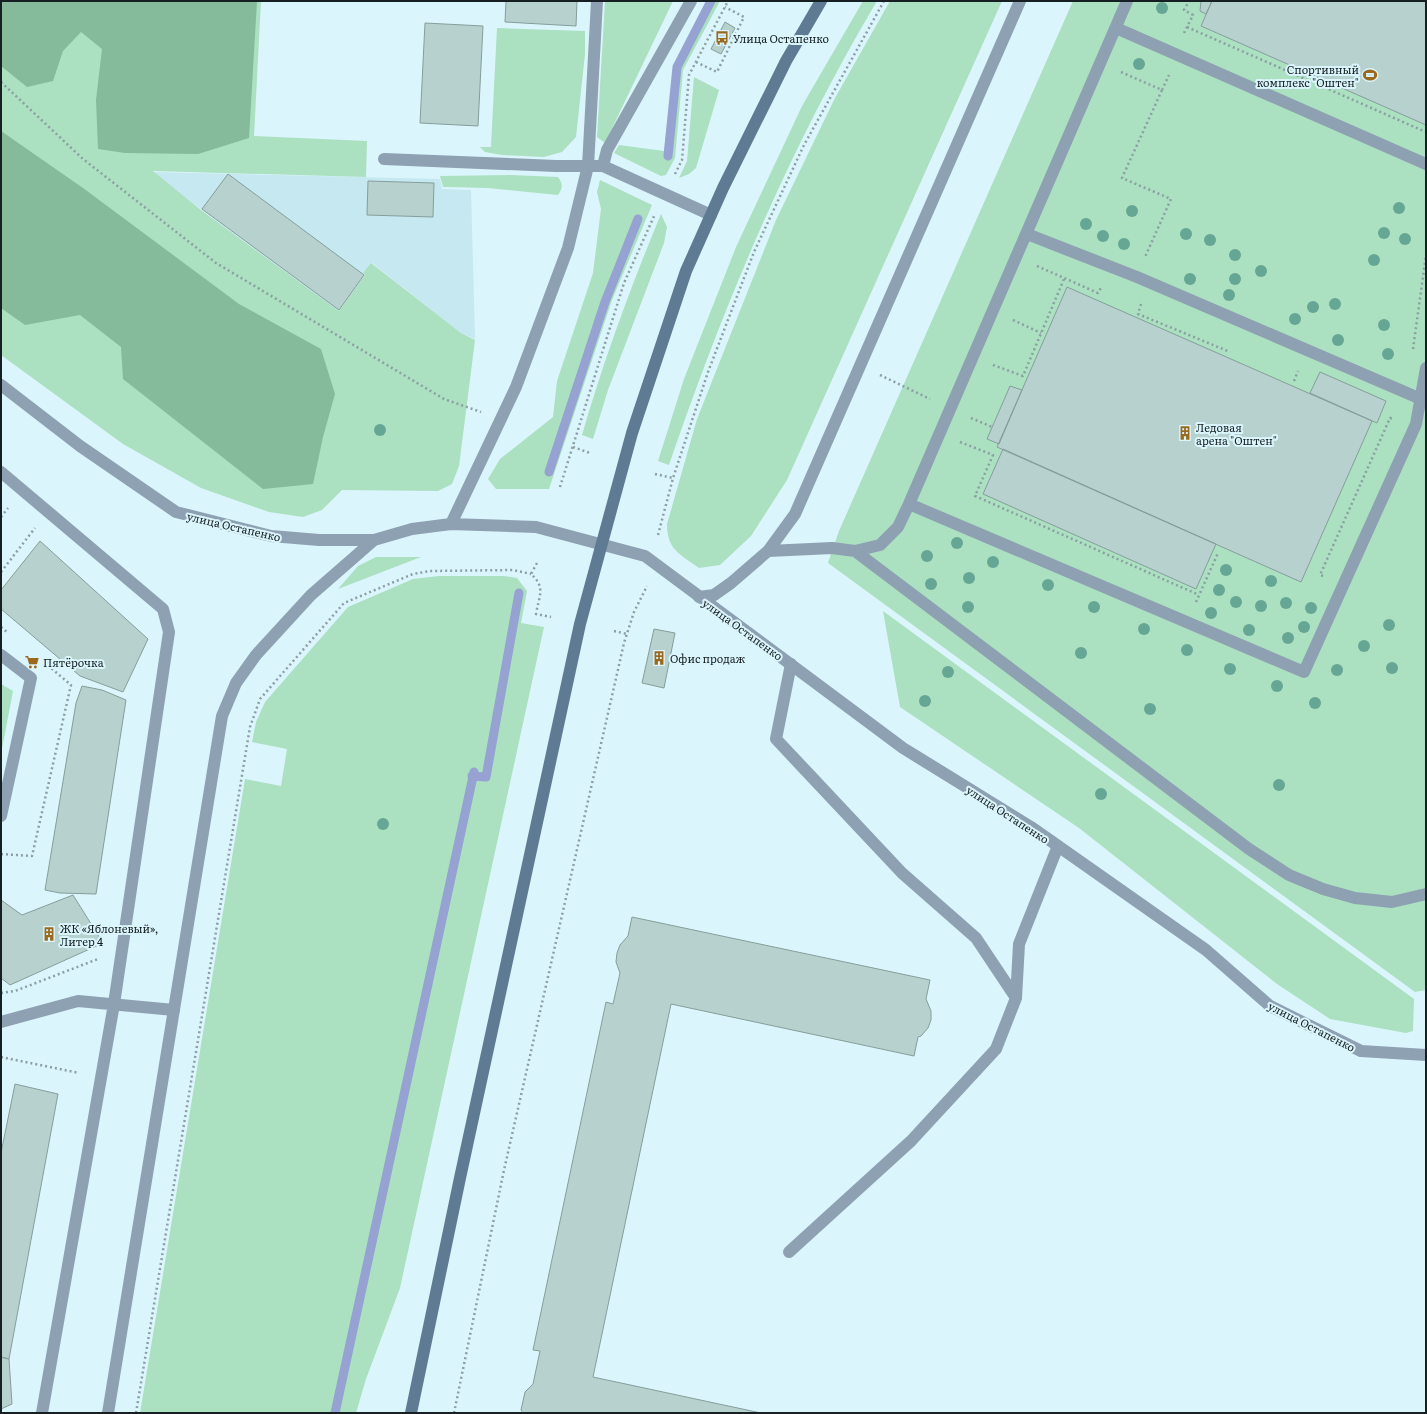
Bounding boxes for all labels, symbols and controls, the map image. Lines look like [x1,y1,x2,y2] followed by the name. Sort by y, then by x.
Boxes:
[714,30,730,46] bus stop icon: Улица Остапенко
[733,30,829,46] place label: Улица Остапенко
[1257,61,1359,90] place label: Спортивный комплекс "Оштен"
[1362,67,1378,83] sports icon: Спортивный комплекс "Оштен"
[1196,419,1277,448] place label: Ледовая арена "Оштен"
[1177,425,1193,441] building icon: Ледовая арена "Оштен"
[186,507,282,545] street label: улица Остапенко
[700,594,786,664] street label: улица Остапенко
[651,650,667,666] building icon: Офис продаж
[670,650,746,666] place label: Офис продаж
[24,654,40,670] supermarket icon: Пятёрочка
[43,654,104,670] place label: Пятёрочка
[964,781,1052,847] street label: улица Остапенко
[60,920,158,949] place label: ЖК «Яблоневый», Литер 4
[41,926,57,942] building icon: ЖК «Яблоневый», Литер 4
[1266,997,1358,1055] street label: улица Остапенко

